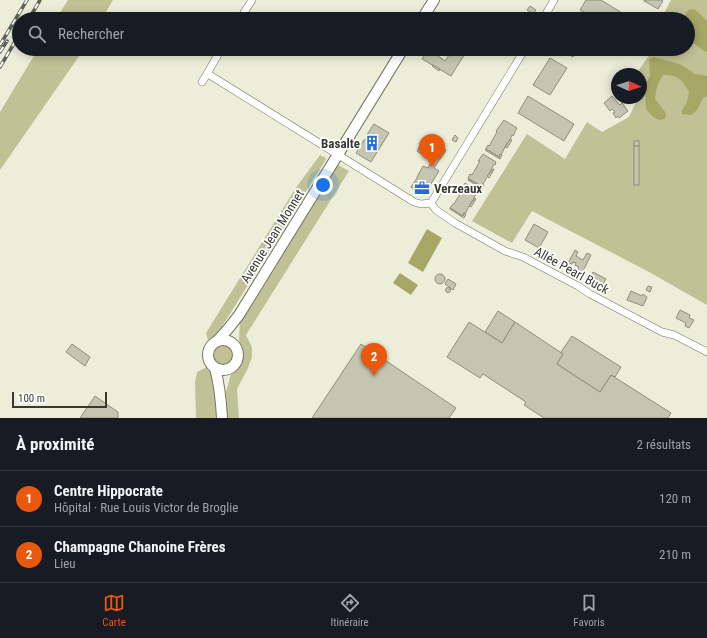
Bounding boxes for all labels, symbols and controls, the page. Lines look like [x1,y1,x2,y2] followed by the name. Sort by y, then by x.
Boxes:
[12,12,695,56] search box
[26,23,48,45] icon: search
[58,25,124,43] text: Rechercher
[611,68,647,104] north arrow
[363,134,381,152] building icon: Basalte
[419,134,445,167] pin: 1
[321,136,360,151] place label: Basalte
[313,175,333,195] your location
[413,179,431,197] office icon: Verzeaux
[434,181,482,196] place label: Verzeaux
[238,187,307,286] street label: Avenue Jean Monnet
[532,244,612,297] street label: Allée Pearl Buck
[361,343,387,376] pin: 2
[12,390,107,409] scale bar
[18,392,45,405] text: 100 m
[16,434,94,454] text: À proximité
[637,437,691,452] text: 2 résultats
[54,482,163,500] text: Centre Hippocrate
[26,491,32,506] text: 1
[659,491,691,506] text: 120 m
[54,500,238,515] text: Hôpital · Rue Louis Victor de Broglie
[54,538,226,556] text: Champagne Chanoine Frères
[26,547,32,562] text: 2
[659,547,691,562] text: 210 m
[54,556,76,571] text: Lieu
[102,592,126,629] tab: Carte
[330,592,369,629] tab: Itinéraire
[573,592,605,629] tab: Favoris

